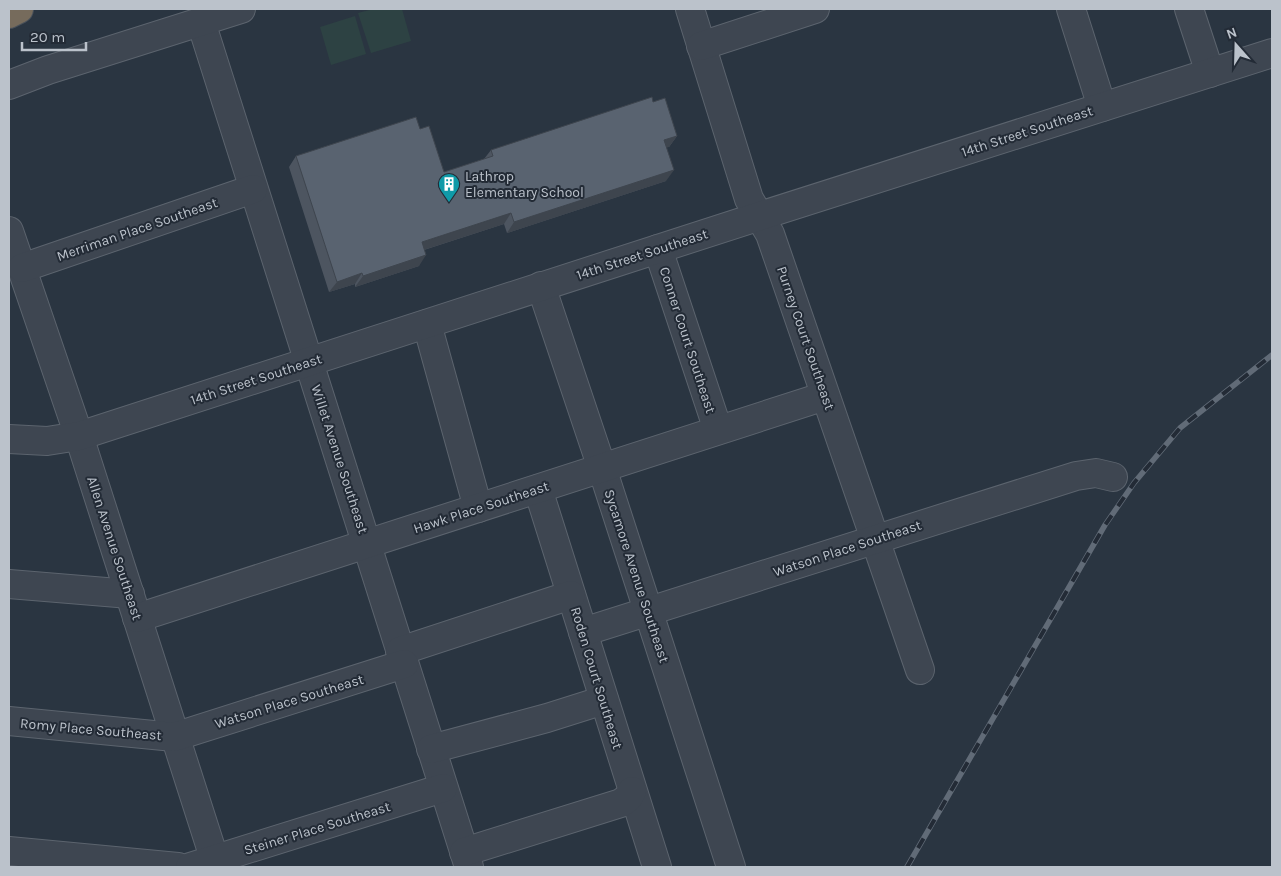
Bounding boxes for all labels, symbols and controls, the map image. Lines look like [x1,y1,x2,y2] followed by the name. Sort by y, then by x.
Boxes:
[22,20,86,52] scale bar
[1211,20,1261,70] north arrow
[1224,24,1239,43] text: N
[30,28,65,46] text: 20 m
[959,102,1095,161] street label: 14th Street Southeast
[465,168,584,201] place label: Lathrop Elementary School
[437,172,461,203] building icon: Lathrop Elementary School
[55,194,220,265] street label: Merriman Place Southeast
[574,225,710,284] street label: 14th Street Southeast
[773,264,838,412] street label: Purney Court Southeast
[656,265,719,415] street label: Conner Court Southeast
[188,350,324,409] street label: 14th Street Southeast
[307,383,372,536] street label: Willet Avenue Southeast
[83,474,146,622] street label: Allen Avenue Southeast
[411,478,551,537] street label: Hawk Place Southeast
[600,487,673,665] street label: Sycamore Avenue Southeast
[771,516,923,580] street label: Watson Place Southeast
[567,605,626,751] street label: Roden Court Southeast
[213,671,366,732] street label: Watson Place Southeast
[19,715,162,744] street label: Romy Place Southeast
[242,798,392,859] street label: Steiner Place Southeast

